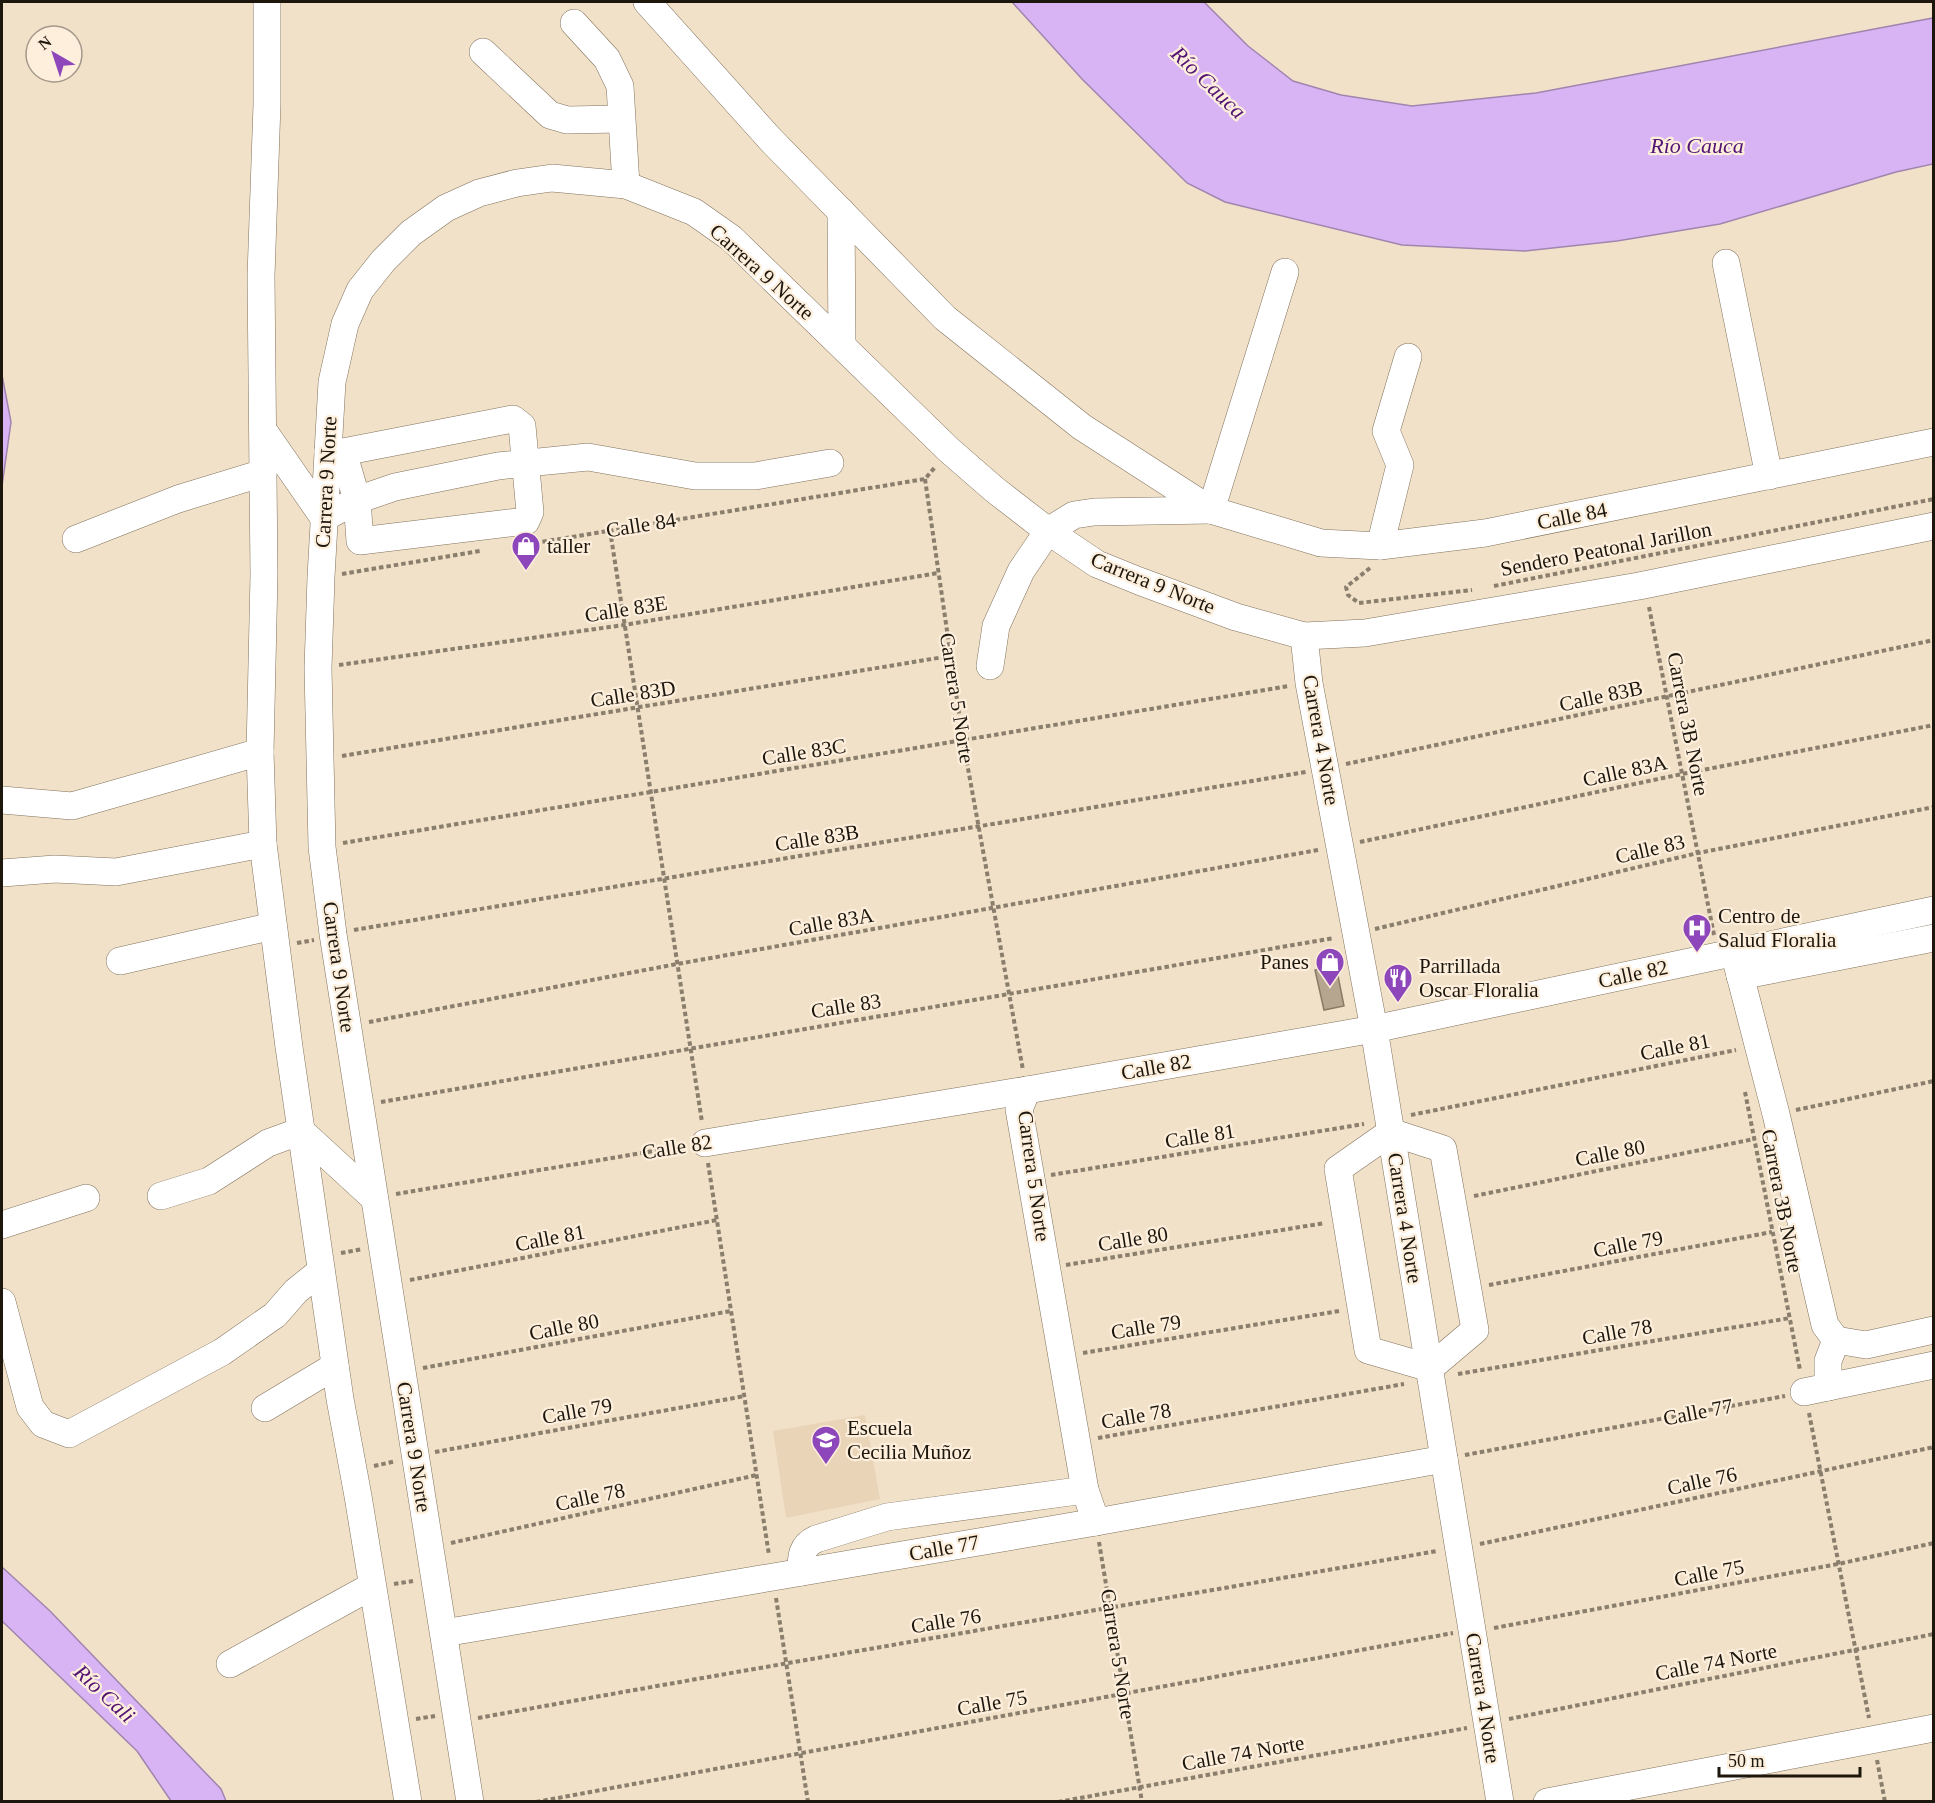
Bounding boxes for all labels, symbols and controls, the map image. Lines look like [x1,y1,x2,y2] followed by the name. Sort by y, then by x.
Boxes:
[24,24,84,84] north arrow
[35,32,55,53] text: N
[1166,40,1251,124] water label: Río Cauca
[1649,133,1744,158] water label: Río Cauca
[705,219,819,325] street label: Carrera 9 Norte
[311,416,341,548] street label: Carrera 9 Norte
[1535,497,1609,535] street label: Calle 84
[604,508,678,542] street label: Calle 84
[1498,517,1714,581] street label: Sendero Peatonal Jarillon
[510,530,542,572] shop icon: taller
[547,534,590,558] place label: taller
[1087,547,1219,619] street label: Carrera 9 Norte
[583,591,669,627] street label: Calle 83E
[935,631,979,765] street label: Carrera 5 Norte
[1662,650,1714,798] street label: Carrera 3B Norte
[1298,673,1344,807] street label: Carrera 4 Norte
[589,675,677,713] street label: Calle 83D
[1557,675,1645,717] street label: Calle 83B
[760,734,848,770] street label: Calle 83C
[1581,750,1670,792] street label: Calle 83A
[773,820,861,856] street label: Calle 83B
[1613,829,1687,869] street label: Calle 83
[318,900,360,1034] street label: Carrera 9 Norte
[787,903,876,941] street label: Calle 83A
[1718,904,1837,952] place label: Centro de Salud Floralia
[1681,912,1713,954] hospital icon: Centro de Salud Floralia
[1314,946,1346,988] shop icon: Panes
[1260,950,1309,974] place label: Panes
[1419,954,1539,1002] place label: Parrillada Oscar Floralia
[1596,955,1670,993] street label: Calle 82
[1382,962,1414,1004] restaurant icon: Parrillada Oscar Floralia
[809,989,883,1023] street label: Calle 83
[1638,1028,1712,1066] street label: Calle 81
[1119,1049,1193,1085] street label: Calle 82
[1013,1109,1055,1243] street label: Carrera 5 Norte
[1163,1119,1237,1153] street label: Calle 81
[1756,1127,1808,1275] street label: Carrera 3B Norte
[640,1130,714,1164] street label: Calle 82
[1573,1134,1647,1172] street label: Calle 80
[1383,1151,1427,1285] street label: Carrera 4 Norte
[513,1219,587,1257] street label: Calle 81
[1096,1222,1170,1256] street label: Calle 80
[1591,1225,1665,1263] street label: Calle 79
[527,1308,601,1346] street label: Calle 80
[1109,1310,1183,1344] street label: Calle 79
[1580,1314,1654,1350] street label: Calle 78
[392,1380,436,1514] street label: Carrera 9 Norte
[540,1393,614,1429] street label: Calle 79
[1661,1393,1735,1431] street label: Calle 77
[1099,1398,1173,1434] street label: Calle 78
[847,1416,971,1464] place label: Escuela Cecilia Muñoz
[810,1424,842,1466] school or university icon: Escuela Cecilia Muñoz
[1665,1462,1739,1500] street label: Calle 76
[553,1478,627,1516] street label: Calle 78
[907,1530,981,1566] street label: Calle 77
[1672,1554,1746,1592] street label: Calle 75
[1096,1587,1140,1721] street label: Carrera 5 Norte
[909,1604,983,1638] street label: Calle 76
[1461,1631,1505,1765] street label: Carrera 4 Norte
[1653,1638,1779,1686] street label: Calle 74 Norte
[68,1658,140,1728] water label: Río Cali
[955,1685,1029,1721] street label: Calle 75
[1180,1730,1306,1776] street label: Calle 74 Norte
[1719,1740,1860,1778] scale bar
[1728,1751,1765,1771] text: 50 m

